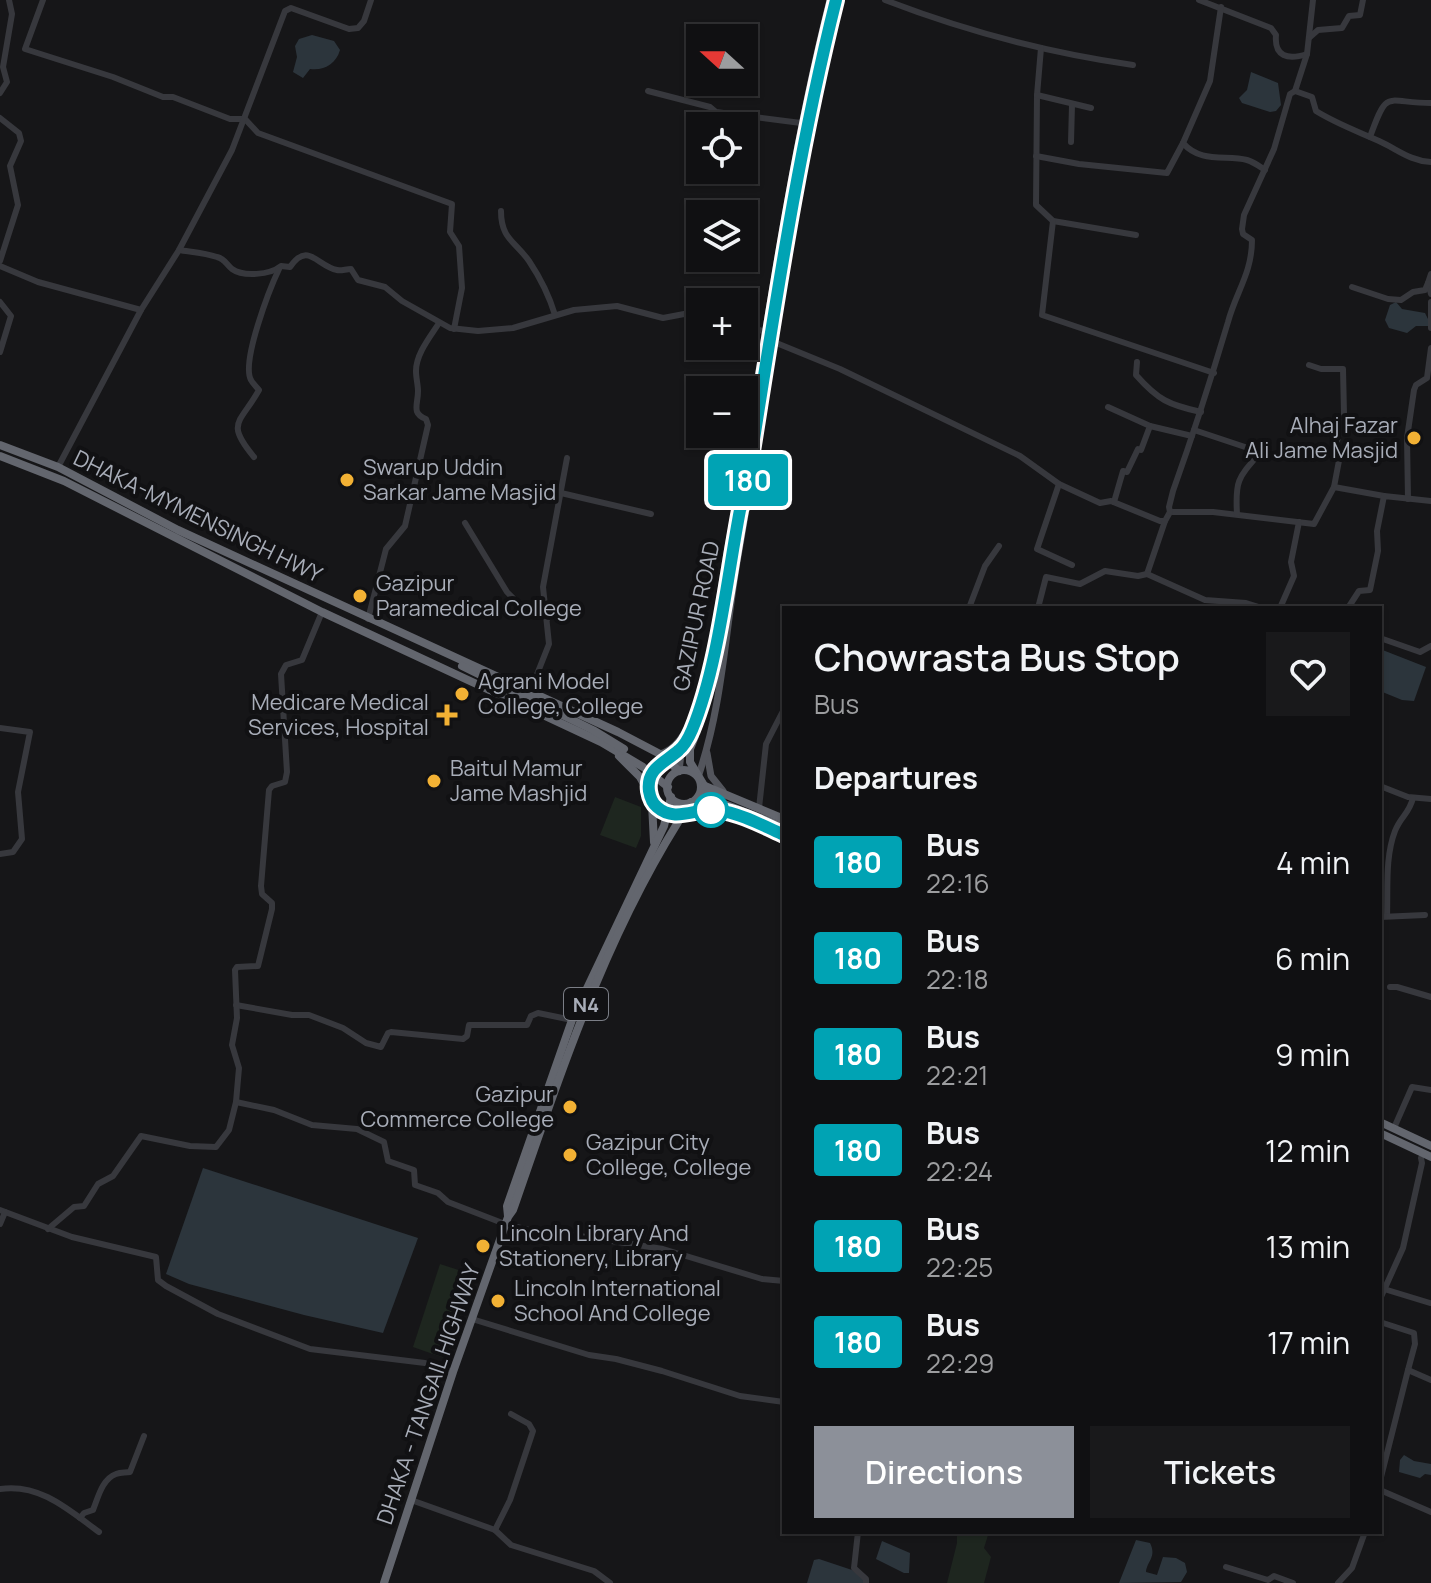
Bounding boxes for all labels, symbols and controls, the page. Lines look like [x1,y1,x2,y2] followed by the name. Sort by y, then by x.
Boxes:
[686,24,758,96] north arrow
[686,24,758,448] map controls
[686,112,758,184] button: locate
[686,200,758,272] button: layers
[686,288,758,360] button: +
[686,376,758,448] button: −
[1245,410,1398,465] place label: Alhaj Fazar Ali Jame Masjid
[1405,429,1423,447] marker: Alhaj Fazar Ali Jame Masjid
[69,443,328,590] street label: DHAKA-MYMENSINGH HWY
[363,452,556,507] place label: Swarup Uddin Sarkar Jame Masjid
[702,454,794,506] line badge: 180
[724,461,772,499] text: 180
[338,471,356,489] marker: Swarup Uddin Sarkar Jame Masjid
[665,538,727,694] street label: GAZIPUR ROAD
[376,568,582,623] place label: Gazipur Paramedical College
[351,587,369,605] marker: Gazipur Paramedical College
[814,630,1180,682] text: Chowrasta Bus Stop
[1266,632,1350,716] button: heart
[478,666,643,721] place label: Agrani Model College, College
[453,685,471,703] marker: Agrani Model College, College
[814,686,859,722] text: Bus
[248,687,429,742] place label: Medicare Medical Services, Hospital
[436,704,458,726] marker: Medicare Medical Services, Hospital
[450,753,587,808] place label: Baitul Mamur Jame Mashjid
[814,757,978,798] text: Departures
[425,772,443,790] marker: Baitul Mamur Jame Mashjid
[694,793,728,827] unlabelled marker
[926,824,980,865] text: Bus
[1276,842,1350,883] text: 4 min
[834,843,882,881] text: 180
[926,865,990,901] text: 22:16
[926,920,980,961] text: Bus
[1275,938,1350,979] text: 6 min
[834,939,882,977] text: 180
[926,961,989,997] text: 22:18
[564,988,608,1020] road number: N4
[926,1016,980,1057] text: Bus
[1275,1034,1350,1075] text: 9 min
[834,1035,882,1073] text: 180
[926,1057,988,1093] text: 22:21
[361,1079,554,1134] place label: Gazipur Commerce College
[561,1098,579,1116] marker: Gazipur Commerce College
[926,1112,980,1153] text: Bus
[586,1127,751,1182] place label: Gazipur City College, College
[1265,1130,1350,1171] text: 12 min
[834,1131,882,1169] text: 180
[561,1146,579,1164] marker: Gazipur City College, College
[926,1153,993,1189] text: 22:24
[926,1208,980,1249] text: Bus
[499,1218,689,1273] place label: Lincoln Library And Stationery, Library
[1265,1226,1350,1267] text: 13 min
[834,1227,882,1265] text: 180
[474,1237,492,1255] marker: Lincoln Library And Stationery, Library
[926,1249,993,1285] text: 22:25
[369,1259,487,1528] street label: DHAKA - TANGAIL HIGHWAY
[514,1273,721,1328] place label: Lincoln International School And College
[489,1292,507,1310] marker: Lincoln International School And College
[926,1304,980,1345] text: Bus
[1267,1322,1350,1363] text: 17 min
[834,1323,882,1361] text: 180
[926,1345,994,1381] text: 22:29
[814,1426,1074,1518] button: Directions
[1090,1426,1350,1518] button: Tickets

